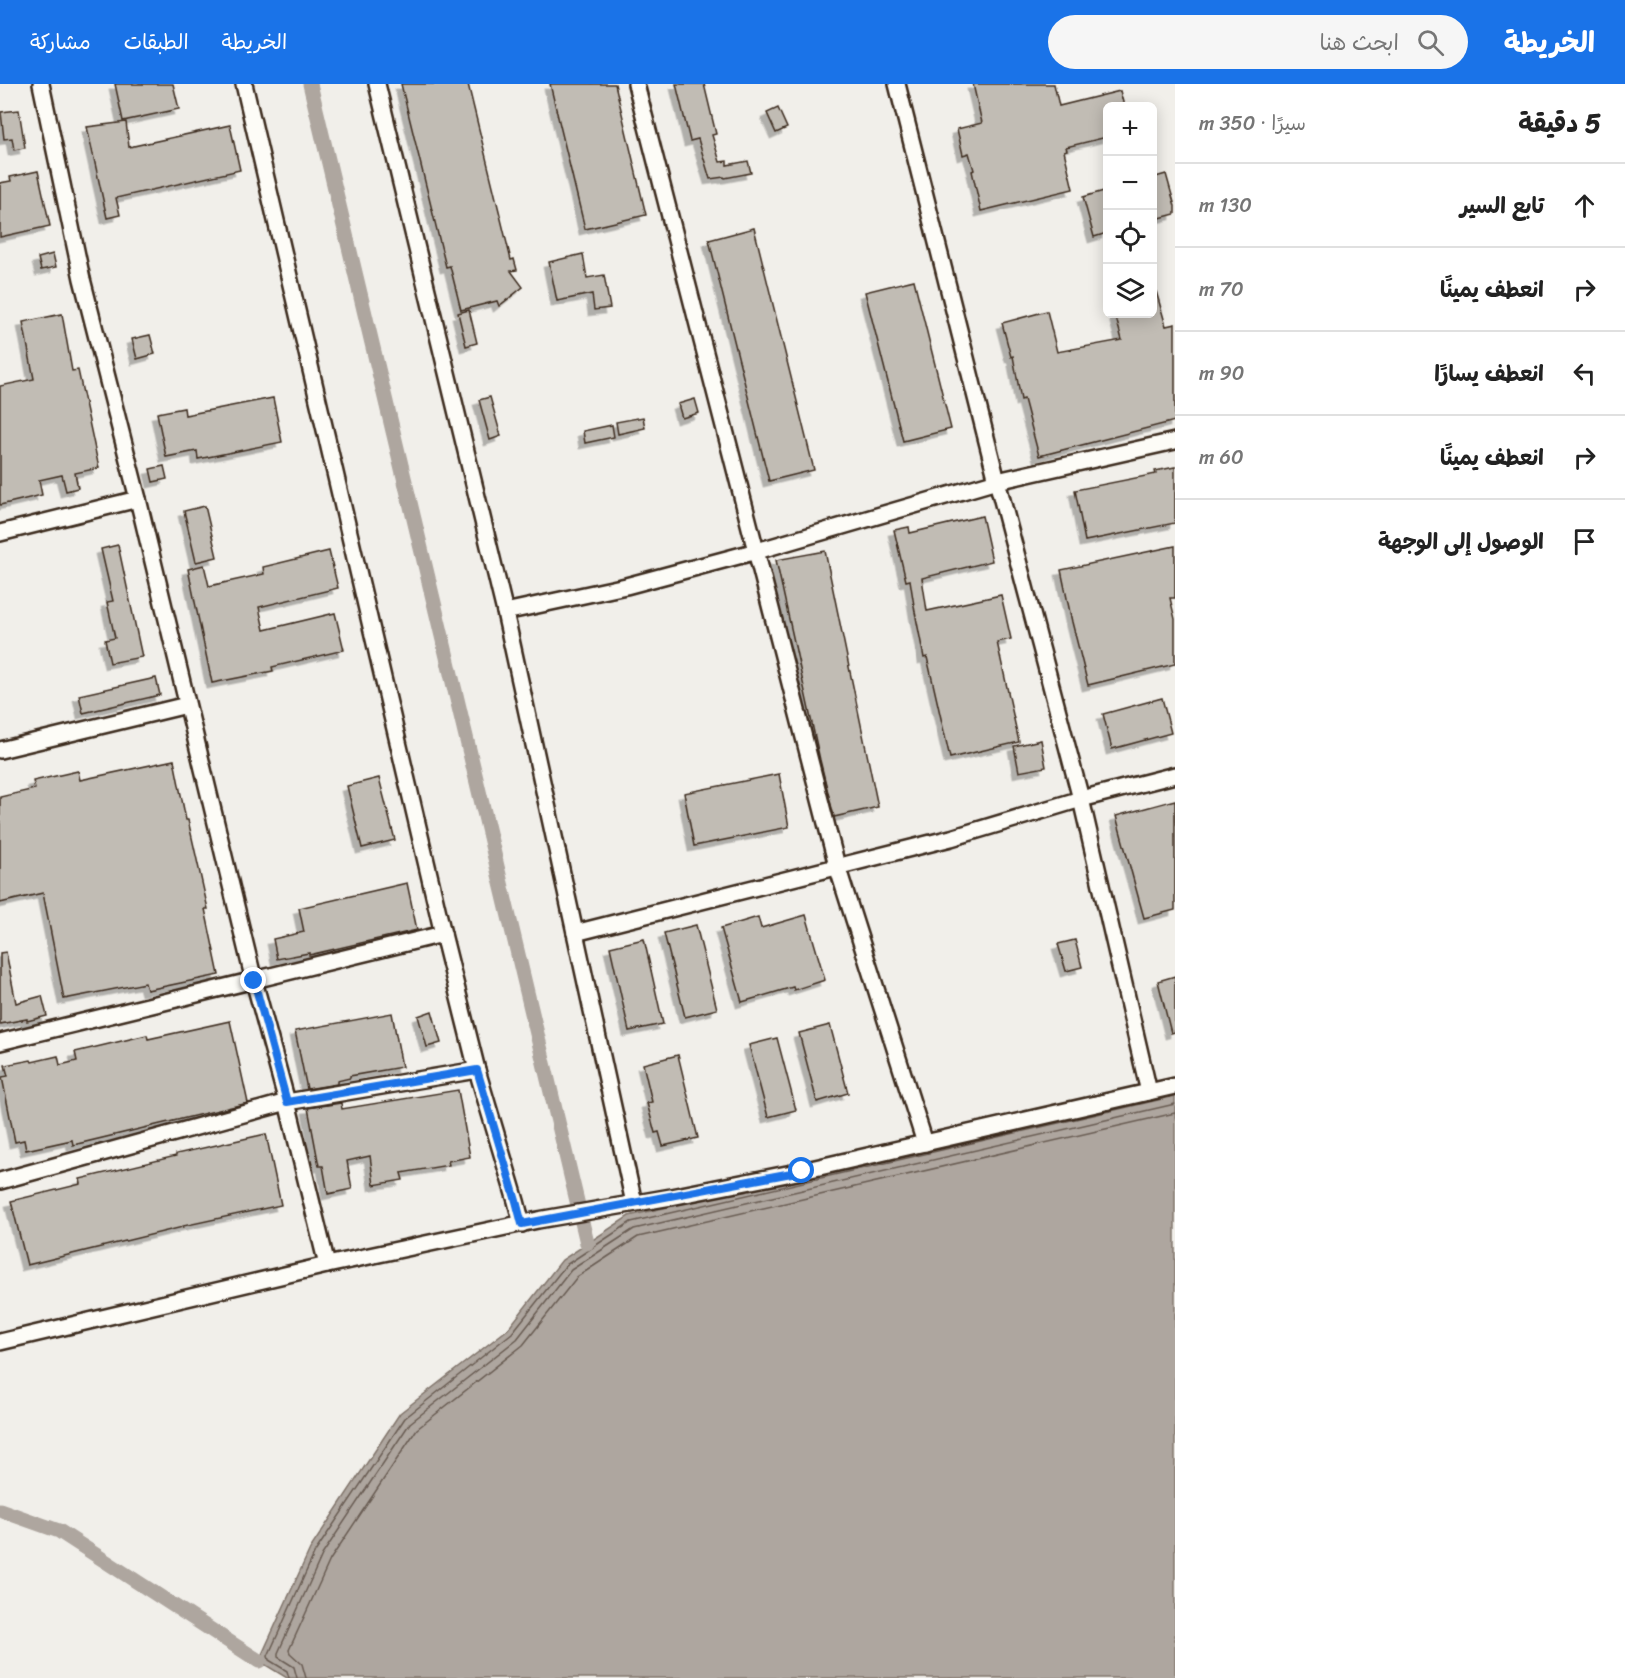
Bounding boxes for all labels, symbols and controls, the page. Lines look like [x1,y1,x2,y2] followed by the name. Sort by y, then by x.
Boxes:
[1048,15,1468,69] search box
[1504,18,1595,67] text: الخريطة
[30,23,91,61] text: مشاركة
[124,23,189,61] text: الطبقات
[222,23,287,61] text: الخريطة
[1320,23,1399,62] text: ابحث هنا
[1414,26,1447,59] icon: search
[1518,100,1601,146] text: 5 دقيقة
[1103,102,1157,318] map controls
[1103,102,1157,156] button: +
[1199,106,1306,141] text: سيرًا · 350 m
[1103,156,1157,210] button: −
[1460,186,1544,225] text: تابع السير
[1199,188,1252,223] text: 130 m
[1568,189,1601,222] icon: ahead
[1103,210,1157,264] button: locate
[1103,264,1157,318] button: layers
[1440,270,1544,309] text: انعطف يمينًا
[1199,272,1244,307] text: 70 m
[1568,273,1601,306] icon: right
[1434,354,1544,393] text: انعطف يسارًا
[1199,356,1245,391] text: 90 m
[1568,357,1601,390] icon: left
[1440,438,1544,477] text: انعطف يمينًا
[1199,440,1244,475] text: 60 m
[1568,441,1601,474] icon: right
[1378,522,1544,561] text: الوصول إلى الوجهة
[1568,525,1601,558] icon: arrive
[240,967,266,993] route end
[788,1157,814,1183] route start

